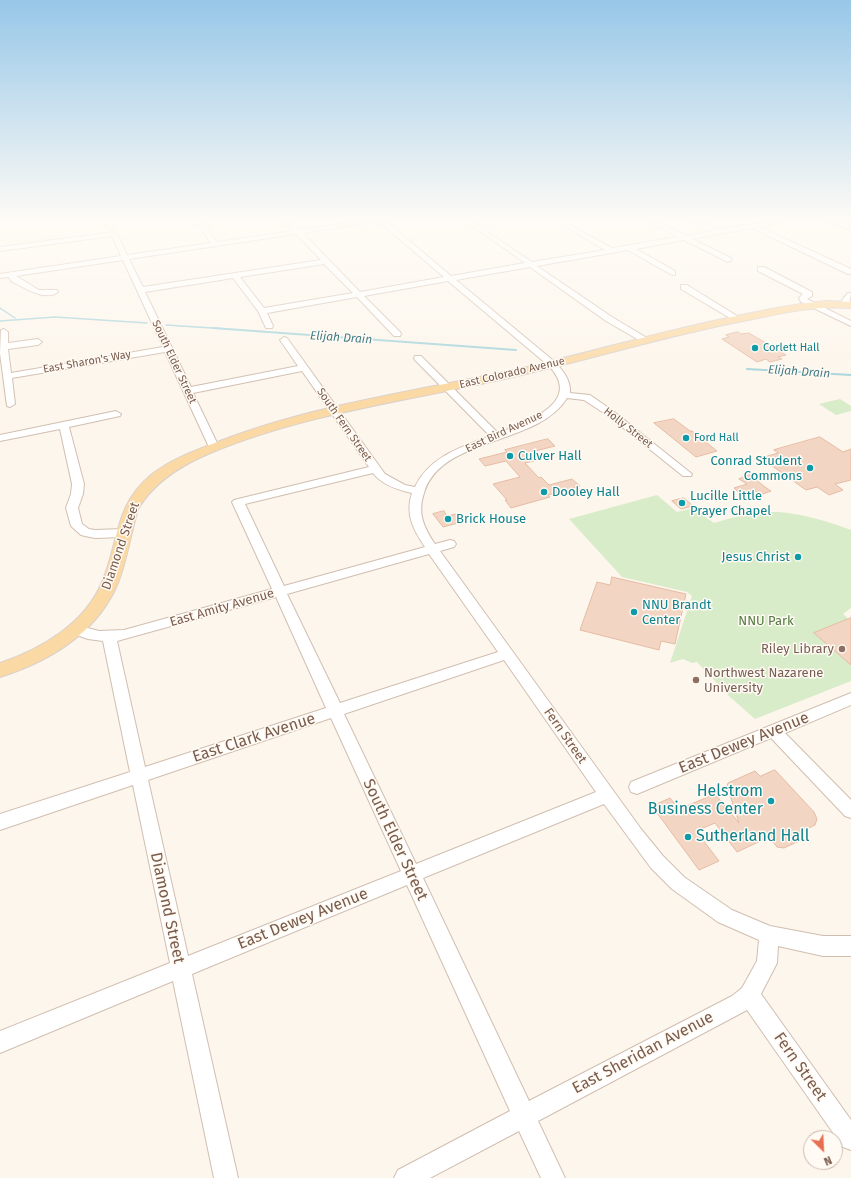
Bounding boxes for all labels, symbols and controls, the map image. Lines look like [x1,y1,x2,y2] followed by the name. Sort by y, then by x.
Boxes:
[149,318,199,406] street label: South Elder Street
[309,329,373,347] water label: Elijah Drain
[763,341,819,355] place label: Corlett Hall
[750,343,760,353] marker: Corlett Hall
[42,348,132,376] street label: East Sharon's Way
[458,354,566,392] street label: East Colorado Avenue
[767,363,831,381] water label: Elijah Drain
[314,386,374,464] street label: South Fern Street
[601,405,655,451] street label: Holly Street
[463,408,545,456] street label: East Bird Avenue
[694,431,739,445] place label: Ford Hall
[681,433,691,443] marker: Ford Hall
[518,448,582,464] place label: Culver Hall
[505,451,515,461] marker: Culver Hall
[710,453,802,484] place label: Conrad Student Commons
[805,463,815,473] marker: Conrad Student Commons
[552,484,620,500] place label: Dooley Hall
[539,487,549,497] marker: Dooley Hall
[690,488,771,519] place label: Lucille Little Prayer Chapel
[677,498,687,508] marker: Lucille Little Prayer Chapel
[99,500,143,592] street label: Diamond Street
[456,511,526,527] place label: Brick House
[443,514,453,524] marker: Brick House
[722,549,790,565] place label: Jesus Christ
[793,552,803,562] marker: Jesus Christ
[168,586,276,630] street label: East Amity Avenue
[642,597,711,628] place label: NNU Brandt Center
[629,607,639,617] marker: NNU Brandt Center
[738,613,794,629] park label: NNU Park
[761,641,834,657] place label: Riley Library
[837,644,847,654] marker: Riley Library
[704,665,823,696] place label: Northwest Nazarene University
[691,675,701,685] marker: Northwest Nazarene University
[540,705,590,767] street label: Fern Street
[676,708,812,778] street label: East Dewey Avenue
[190,709,318,767] street label: East Clark Avenue
[358,776,432,904] street label: South Elder Street
[648,782,763,820] place label: Helstrom Business Center
[766,796,776,806] marker: Helstrom Business Center
[696,827,809,847] place label: Sutherland Hall
[683,832,693,842] marker: Sutherland Hall
[146,851,188,965] street label: Diamond Street
[235,884,371,954] street label: East Dewey Avenue
[569,1008,717,1098] street label: East Sheridan Avenue
[769,1029,831,1105] street label: Fern Street
[803,1130,843,1170] north arrow
[822,1153,834,1168] text: N

